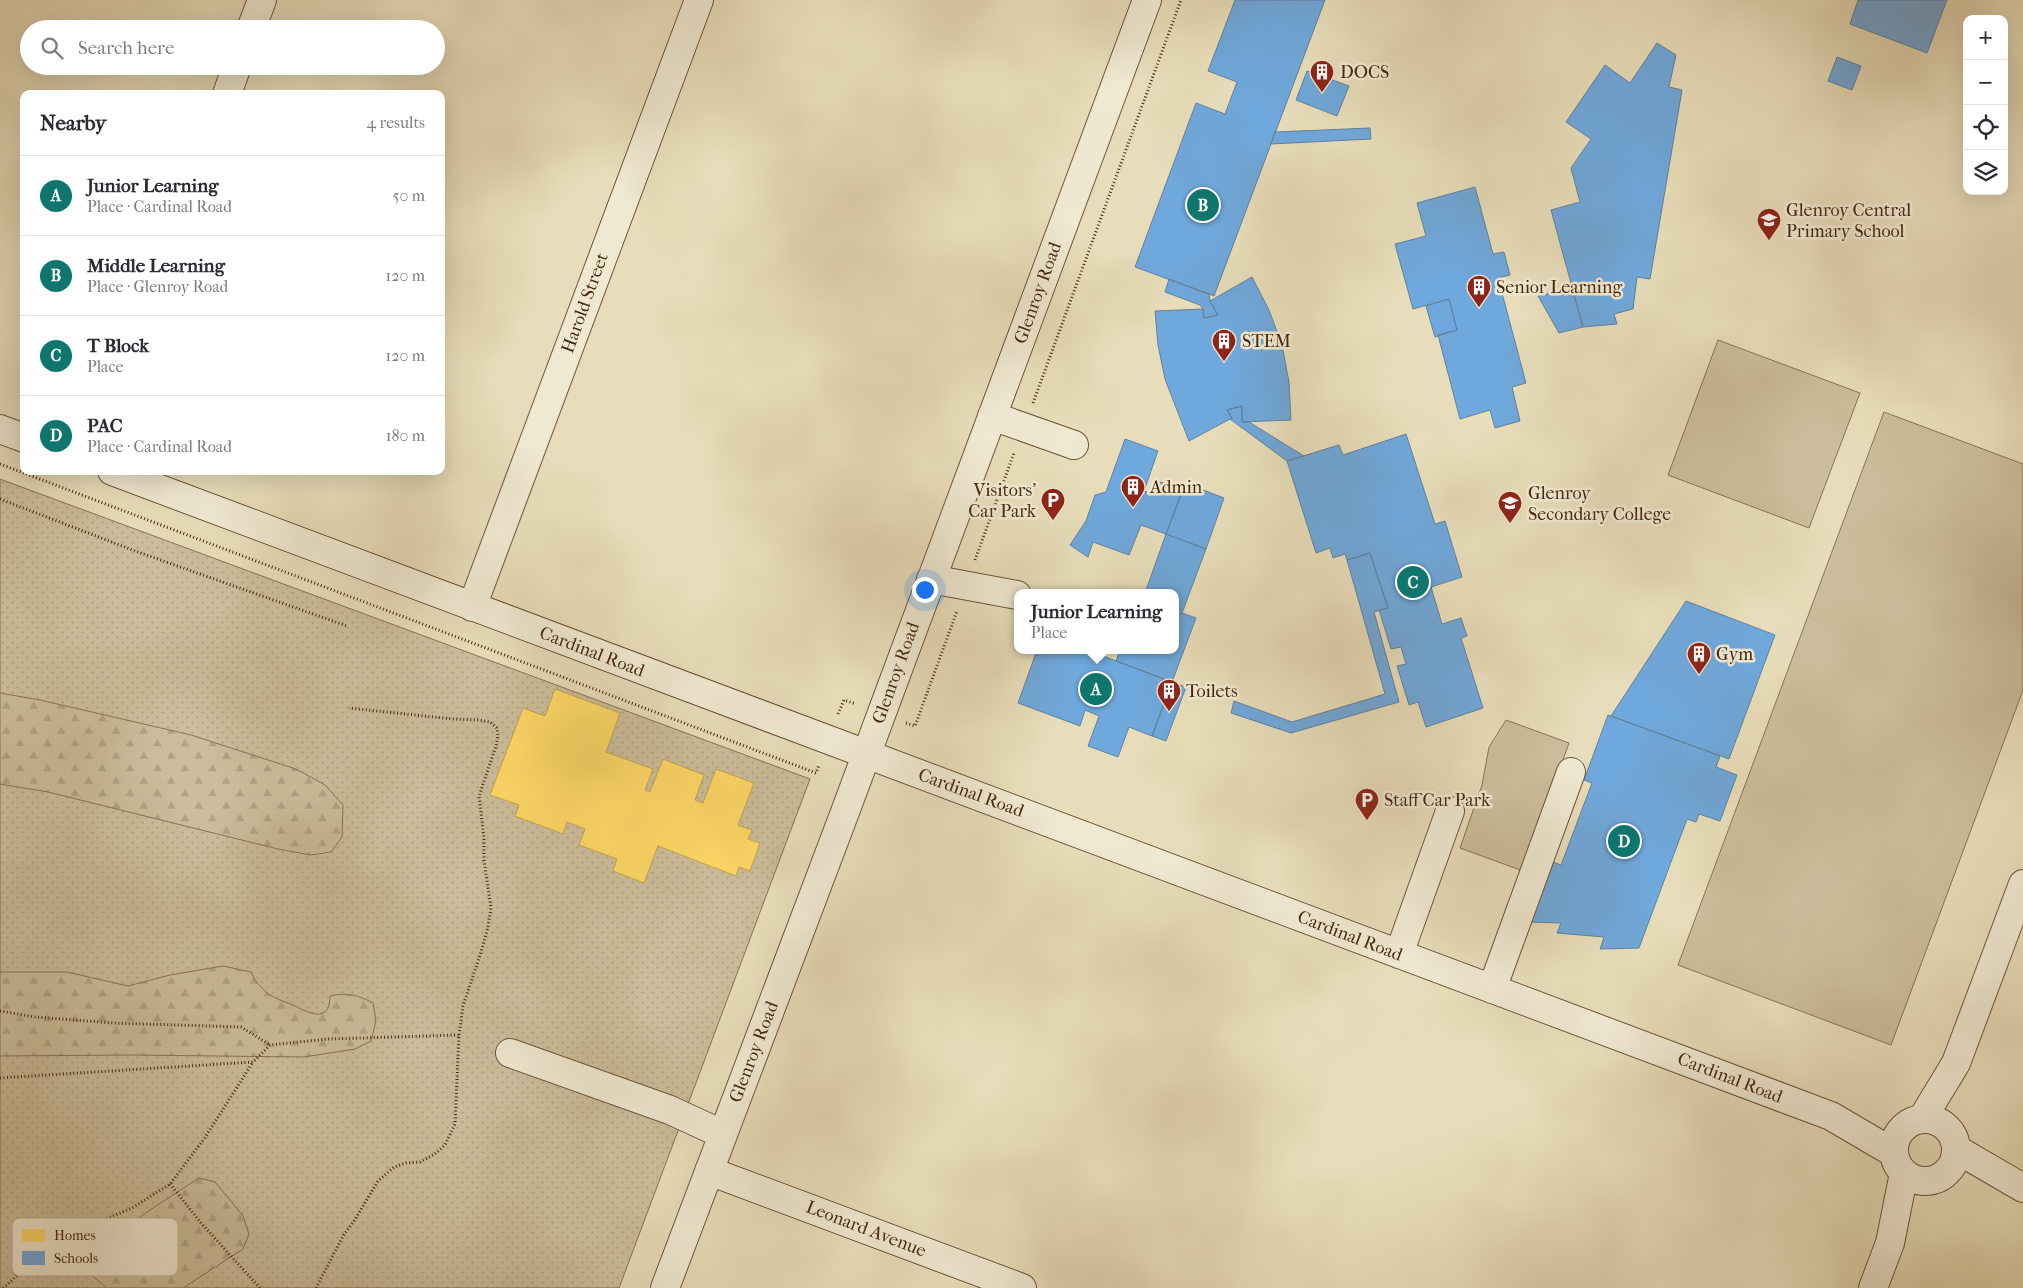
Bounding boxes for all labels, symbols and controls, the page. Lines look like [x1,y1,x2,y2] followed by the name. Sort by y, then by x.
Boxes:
[1963,15,2008,195] map controls
[1963,15,2008,60] button: +
[20,20,445,75] search box
[38,34,66,62] icon: search
[78,37,174,59] text: Search here
[1309,59,1335,93] building icon: DOCS
[1963,60,2008,105] button: −
[1340,62,1389,83] place label: DOCS
[1963,105,2008,150] button: locate
[40,111,106,135] text: Nearby
[367,113,425,132] text: 4 results
[1963,150,2008,195] button: layers
[87,175,218,197] text: Junior Learning
[51,186,61,205] text: A
[393,186,425,205] text: 50 m
[1187,186,1219,224] pin: B
[87,197,232,216] text: Place · Cardinal Road
[1786,200,1911,242] place label: Glenroy Central Primary School
[1756,207,1782,241] school or university icon: Glenroy Central Primary School
[1010,239,1066,347] street label: Glenroy Road
[557,249,613,356] street label: Harold Street
[87,255,225,277] text: Middle Learning
[51,266,61,285] text: B
[386,266,425,285] text: 120 m
[1466,274,1492,308] building icon: Senior Learning
[87,277,228,296] text: Place · Glenroy Road
[1496,277,1622,298] place label: Senior Learning
[1211,328,1237,362] building icon: STEM
[1242,331,1291,352] place label: STEM
[87,335,149,357] text: T Block
[51,346,61,365] text: C
[386,346,425,365] text: 120 m
[87,357,123,376] text: Place
[87,415,122,437] text: PAC
[50,426,62,445] text: D
[386,426,425,445] text: 180 m
[87,437,232,456] text: Place · Cardinal Road
[1120,474,1146,508] building icon: Admin
[1149,477,1203,498] place label: Admin
[968,480,1037,522] place label: Visitors' Car Park
[1528,483,1671,525] place label: Glenroy Secondary College
[1040,487,1066,521] parking icon: Visitors' Car Park
[1497,490,1523,524] school or university icon: Glenroy Secondary College
[1397,563,1429,601] pin: C
[912,577,938,603] your location
[1014,589,1179,654] popup
[1031,601,1162,623] text: Junior Learning
[868,619,924,727] street label: Glenroy Road
[537,622,648,682] street label: Cardinal Road
[1031,623,1067,642] text: Place
[1686,641,1712,675] building icon: Gym
[1716,644,1753,665] place label: Gym
[1080,670,1112,708] pin: A
[1156,678,1182,712] building icon: Toilets
[1186,681,1238,702] place label: Toilets
[915,764,1027,822] street label: Cardinal Road
[1354,787,1380,821] parking icon: Staff Car Park
[1384,790,1491,811] place label: Staff Car Park
[1608,822,1640,860] pin: D
[1295,906,1406,966] street label: Cardinal Road
[725,998,783,1106] street label: Glenroy Road
[1675,1048,1786,1108] street label: Cardinal Road
[803,1196,929,1262] street label: Leonard Avenue
[12,1218,178,1276] legend
[54,1227,96,1244] text: Homes
[54,1250,98,1267] text: Schools

